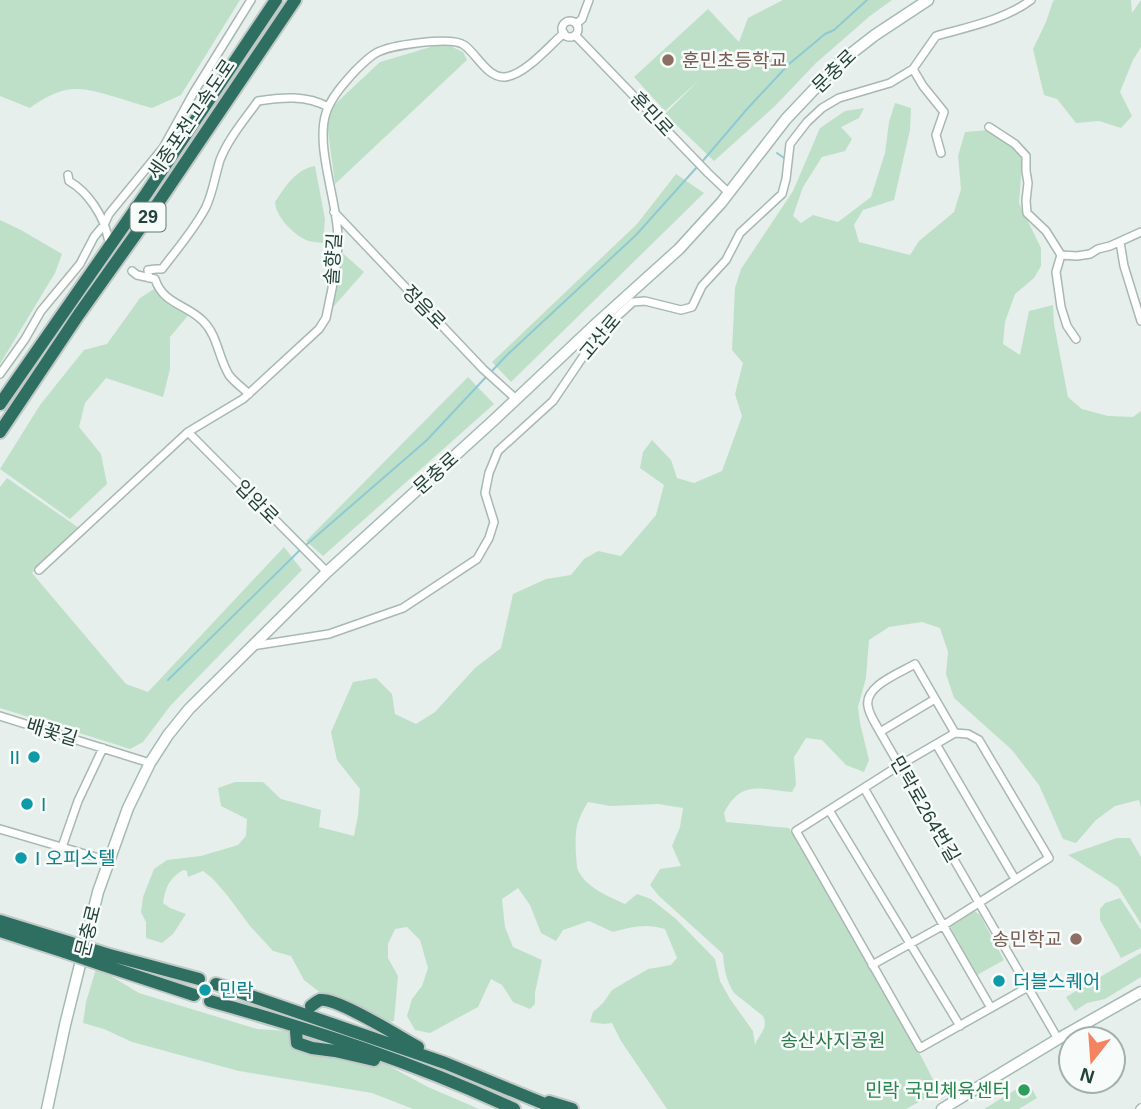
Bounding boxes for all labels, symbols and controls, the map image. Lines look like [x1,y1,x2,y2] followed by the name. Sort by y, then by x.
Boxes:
[808,45,860,97] street label: 문충로
[682,50,787,71] place label: 훈민초등학교
[660,52,676,68] marker: 훈민초등학교
[143,55,239,183] street label: 세종포천고속도로
[626,88,678,140] street label: 훈민로
[130,202,166,232] road number: 29
[321,232,345,286] street label: 솔향길
[398,281,450,333] street label: 정음로
[575,310,625,364] street label: 고산로
[409,448,463,498] street label: 문충로
[231,476,283,528] street label: 입암로
[24,714,80,750] street label: 배꽃길
[9,747,20,768] place label: II
[26,749,42,765] marker: II
[886,752,964,866] street label: 민락로264번길
[41,794,46,815] place label: I
[19,796,35,812] marker: I
[35,848,115,869] place label: I 오피스텔
[13,850,29,866] marker: I 오피스텔
[71,903,105,959] street label: 문충로
[992,929,1062,950] place label: 송민학교
[1068,931,1084,947] marker: 송민학교
[1013,971,1100,992] place label: 더블스퀘어
[991,973,1007,989] marker: 더블스퀘어
[219,980,254,1001] place label: 민락
[197,982,213,998] marker: 민락
[1057,1025,1127,1095] north arrow
[781,1030,885,1051] park label: 송산사지공원
[1078,1064,1097,1088] text: N
[865,1080,1010,1101] place label: 민락 국민체육센터
[1016,1082,1032,1098] marker: 민락 국민체육센터

